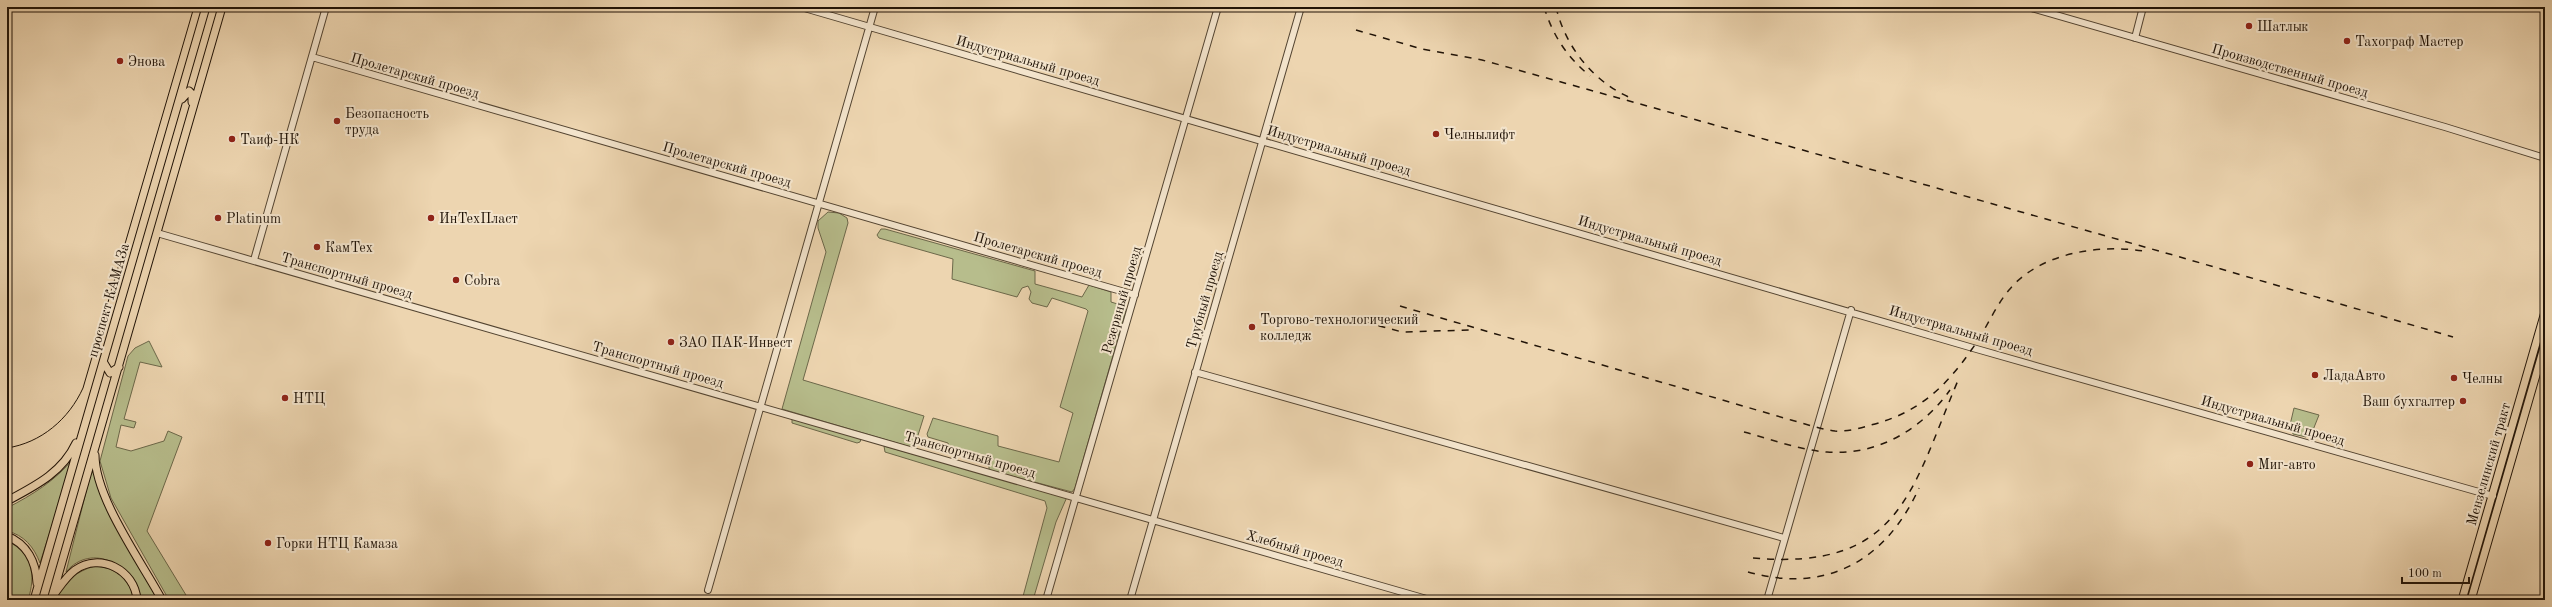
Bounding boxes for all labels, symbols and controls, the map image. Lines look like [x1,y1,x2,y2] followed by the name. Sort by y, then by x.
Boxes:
[2257,20,2308,34] place label: Шатлык
[2244,21,2254,31] marker: Шатлык
[954,34,1101,88] street label: Индустриальный проезд
[2355,35,2464,50] place label: Тахограф Мастер
[2342,36,2352,46] marker: Тахограф Мастер
[2210,42,2370,100] street label: Производственный проезд
[349,51,481,101] street label: Пролетарский проезд
[128,55,165,69] place label: Энова
[115,56,125,66] marker: Энова
[345,107,429,137] place label: Безопасность труда
[332,116,342,126] marker: Безопасность труда
[1265,124,1412,178] street label: Индустриальный проезд
[1444,128,1516,143] place label: Челнылифт
[1431,129,1441,139] marker: Челнылифт
[240,133,299,148] place label: Таиф-НК
[227,134,237,144] marker: Таиф-НК
[661,140,793,190] street label: Пролетарский проезд
[226,212,281,226] place label: Platinum
[439,212,518,226] place label: ИнТехПласт
[213,213,223,223] marker: Platinum
[426,213,436,223] marker: ИнТехПласт
[1576,214,1723,268] street label: Индустриальный проезд
[972,230,1104,280] street label: Пролетарский проезд
[325,241,373,255] place label: КамТех
[86,242,132,359] street label: проспект КАМАЗа
[312,242,322,252] marker: КамТех
[1100,245,1144,356] street label: Резервный проезд
[279,250,414,301] street label: Транспортный проезд
[1184,250,1226,351] street label: Трубный проезд
[464,274,500,288] place label: Cobra
[451,275,461,285] marker: Cobra
[1887,304,2034,358] street label: Индустриальный проезд
[1260,313,1419,343] place label: Торгово-технологический колледж
[1247,322,1257,332] marker: Торгово-технологический колледж
[679,336,793,350] place label: ЗАО ПАК-Инвест
[666,337,676,347] marker: ЗАО ПАК-Инвест
[590,339,725,390] street label: Транспортный проезд
[2323,369,2386,383] place label: ЛадаАвто
[2310,370,2320,380] marker: ЛадаАвто
[2462,372,2503,386] place label: Челны
[2449,373,2459,383] marker: Челны
[293,392,325,406] place label: НТЦ
[280,393,290,403] marker: НТЦ
[2199,394,2346,448] street label: Индустриальный проезд
[2362,395,2455,409] place label: Ваш бухгалтер
[2458,396,2468,406] marker: Ваш бухгалтер
[2465,401,2513,527] street label: Мензелинский тракт
[902,429,1037,480] street label: Транспортный проезд
[2258,458,2316,472] place label: Миг-авто
[2245,459,2255,469] marker: Миг-авто
[1244,528,1345,570] street label: Хлебный проезд
[276,537,398,551] place label: Горки НТЦ Камаза
[263,538,273,548] marker: Горки НТЦ Камаза
[2402,559,2469,585] scale bar
[2408,568,2442,580] text: 100 m

